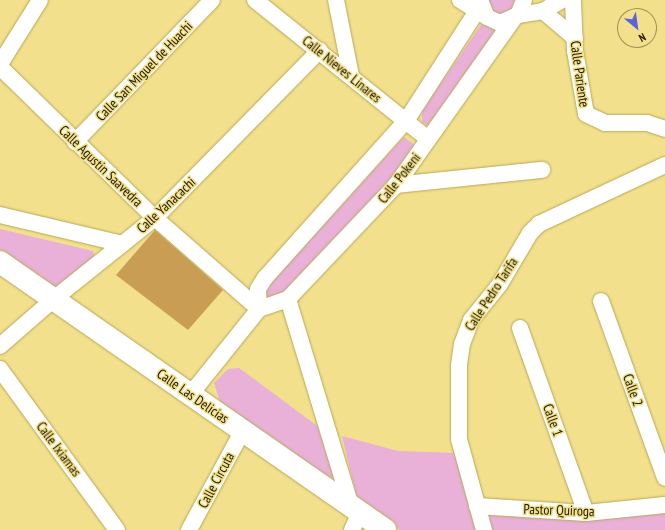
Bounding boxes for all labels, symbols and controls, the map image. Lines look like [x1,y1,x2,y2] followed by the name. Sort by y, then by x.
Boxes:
[617,8,657,48] north arrow
[92,18,196,124] street label: Calle San Miguel de Huachi
[636,30,648,45] text: N
[299,32,385,106] street label: Calle Nieves Linares
[567,40,593,108] street label: Calle Pariente
[55,122,147,210] street label: Calle Agustin Saavedra
[374,149,424,207] street label: Calle Pokeni
[133,173,199,237] street label: Calle Yanacachi
[461,254,521,334] street label: Calle Pedro Tarifa
[154,365,232,427] street label: Calle Las Delicias
[619,371,647,409] street label: Calle 2
[539,401,567,439] street label: Calle 1
[33,418,85,480] street label: Calle Ixiamas
[194,449,238,511] street label: Calle Circuta
[523,500,595,520] street label: Pastor Quiroga

